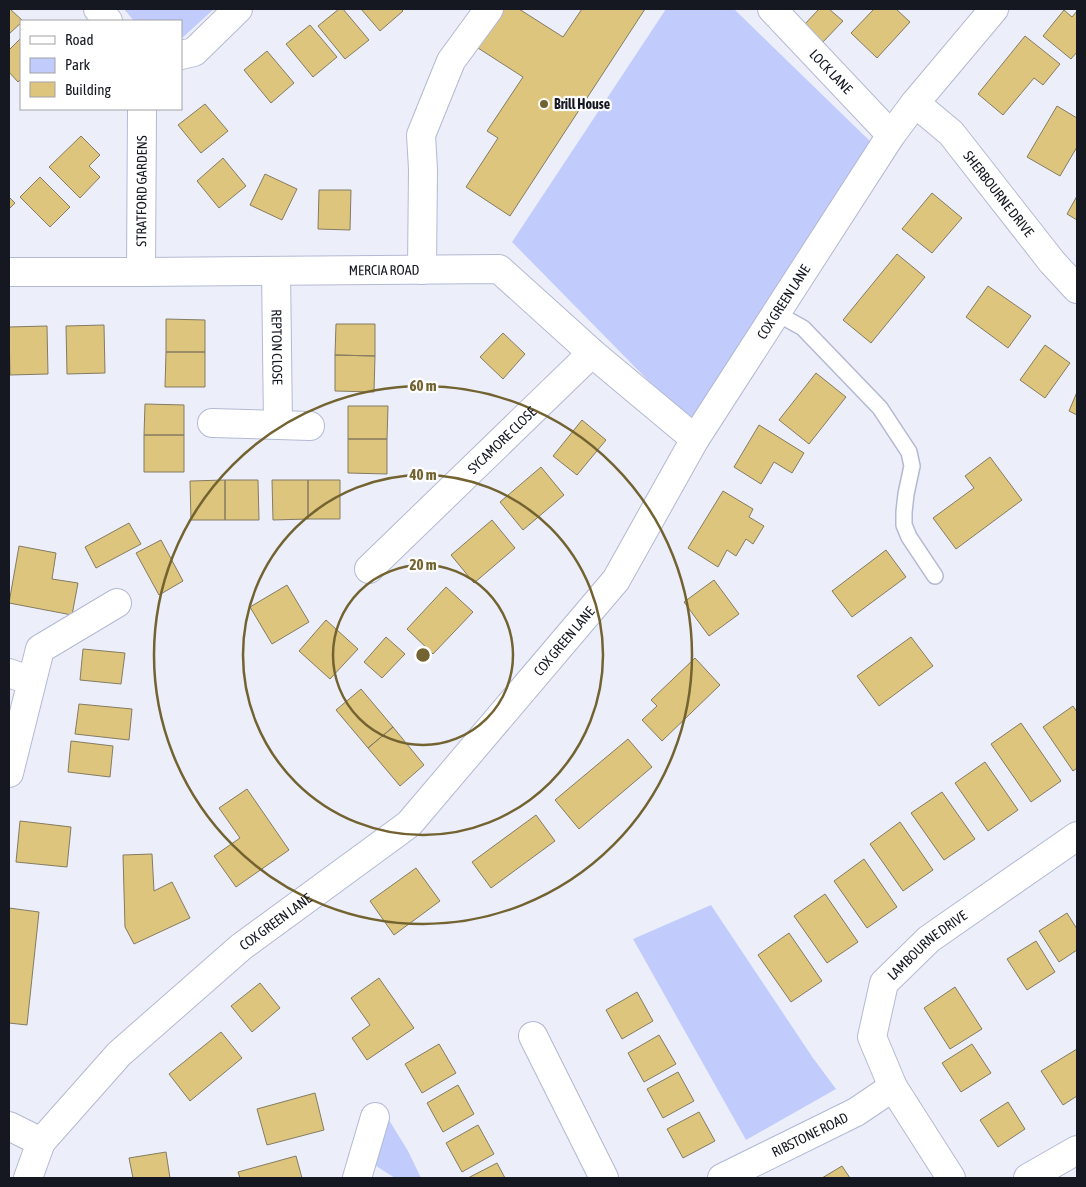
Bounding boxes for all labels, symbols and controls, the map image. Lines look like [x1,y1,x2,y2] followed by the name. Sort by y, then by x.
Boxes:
[20,20,182,110] legend
[65,31,94,48] text: Road
[806,46,856,97] street label: LOCK LANE
[65,56,90,73] text: Park
[65,81,111,98] text: Building
[554,96,610,112] place label: Brill House
[538,98,550,110] marker: Brill House
[133,135,150,247] street label: STRATFORD GARDENS
[960,148,1037,240] street label: SHERBOURNE DRIVE
[349,262,420,278] street label: MERCIA ROAD
[754,262,813,342] street label: COX GREEN LANE
[269,309,285,385] street label: REPTON CLOSE
[410,377,437,394] text: 60 m
[464,404,539,477] street label: SYCAMORE CLOSE
[409,466,437,483] text: 40 m
[410,556,437,573] text: 20 m
[530,604,598,679] street label: COX GREEN LANE
[414,646,432,664] centre of rings
[236,890,315,953] street label: COX GREEN LANE
[884,907,970,983] street label: LAMBOURNE DRIVE
[769,1109,851,1160] street label: RIBSTONE ROAD

